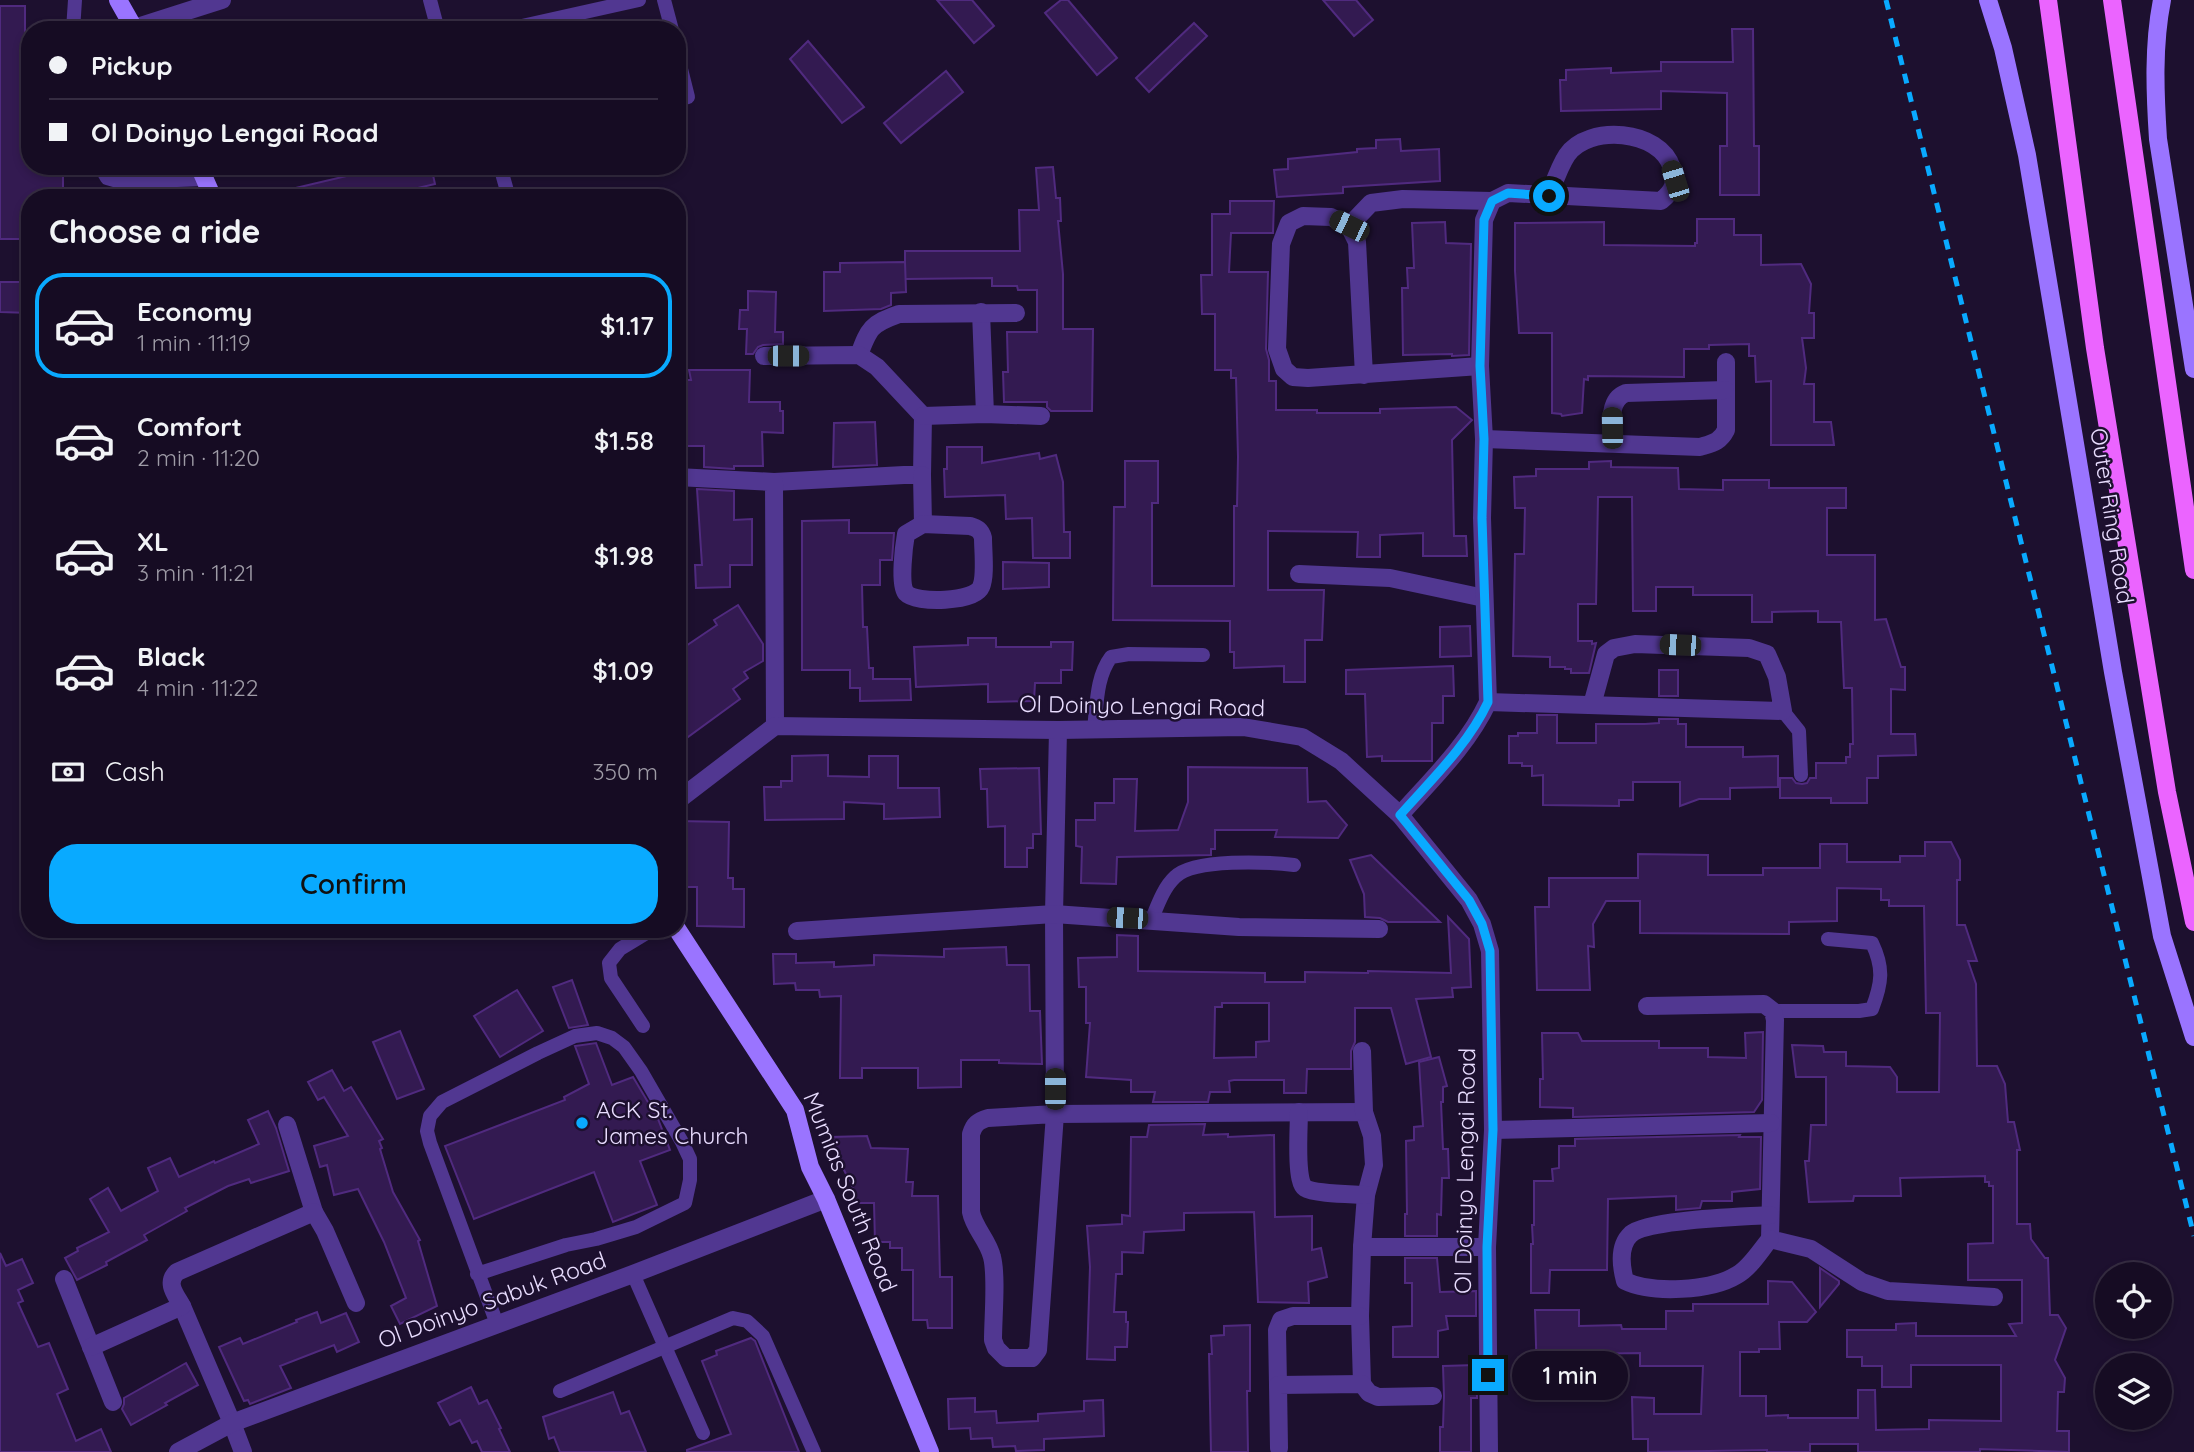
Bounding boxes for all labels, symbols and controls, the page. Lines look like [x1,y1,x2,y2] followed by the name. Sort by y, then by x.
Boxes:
[91,49,173,82] text: Pickup
[91,116,378,149] text: Ol Doinyo Lengai Road
[1659,158,1692,204] car
[1533,180,1565,212] route start
[1326,207,1373,245] car
[49,211,261,251] text: Choose a ride
[53,294,116,357] icon: car
[137,295,252,328] text: Economy
[600,309,654,342] text: $1.17
[137,328,251,357] text: 1 min · 11:19
[768,346,810,367] car
[1602,407,1623,449] car
[53,409,116,472] icon: car
[137,410,242,443] text: Comfort
[594,424,654,457] text: $1.58
[2084,426,2141,606] street label: Outer Ring Road
[137,443,260,472] text: 2 min · 11:20
[53,524,116,587] icon: car
[137,525,169,558] text: XL
[594,539,654,572] text: $1.98
[137,558,254,587] text: 3 min · 11:21
[1659,634,1702,656] car
[53,639,116,702] icon: car
[137,640,206,673] text: Black
[592,654,654,687] text: $1.09
[137,673,258,702] text: 4 min · 11:22
[1019,689,1265,722] street label: Ol Doinyo Lengai Road
[49,753,87,791] icon: cash
[105,755,165,788] text: Cash
[592,757,658,786] text: 350 m
[49,844,658,924] button: Confirm
[1106,906,1149,930] car
[1448,1048,1481,1294] street label: Ol Doinyo Lengai Road
[1045,1068,1066,1110] car
[797,1088,904,1296] street label: Mumias South Road
[596,1095,749,1150] place label: ACK St. James Church
[574,1115,590,1131] marker: ACK St. James Church
[374,1245,610,1354] street label: Ol Doinyo Sabuk Road
[2095,1262,2172,1430] map controls
[2095,1262,2172,1339] button: locate
[1512,1350,1628,1400] callout: 1 min
[2095,1353,2172,1430] button: layers
[1472,1359,1504,1391] route end
[1542,1361,1598,1390] text: 1 min

